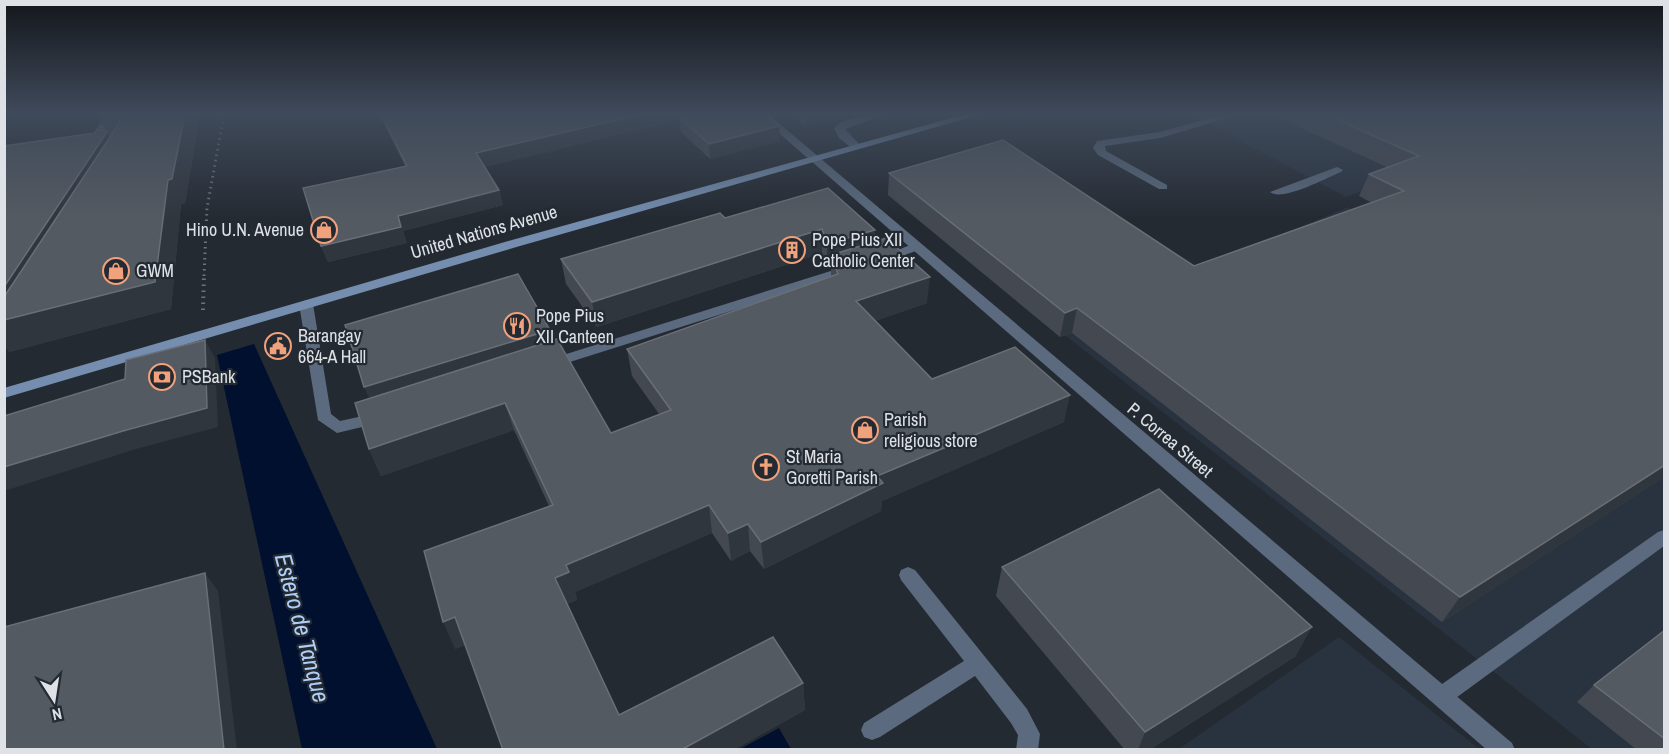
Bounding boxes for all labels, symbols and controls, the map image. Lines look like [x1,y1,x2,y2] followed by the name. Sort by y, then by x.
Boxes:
[408,199,560,264] street label: United Nations Avenue
[309,215,339,245] shop icon: Hino U.N. Avenue
[186,217,304,242] place label: Hino U.N. Avenue
[812,227,915,273] place label: Pope Pius XII Catholic Center
[777,235,807,265] building icon: Pope Pius XII Catholic Center
[101,256,131,286] shop icon: GWM
[136,258,174,283] place label: GWM
[536,303,614,349] place label: Pope Pius XII Canteen
[502,311,532,341] restaurant icon: Pope Pius XII Canteen
[298,323,366,369] place label: Barangay 664-A Hall
[263,331,293,361] public building icon: Barangay 664-A Hall
[147,362,177,392] bank icon: PSBank
[182,364,236,389] place label: PSBank
[1122,396,1218,483] street label: P. Correa Street
[884,407,978,453] place label: Parish religious store
[850,415,880,445] shop icon: Parish religious store
[786,444,878,490] place label: St Maria Goretti Parish
[751,452,781,482] church icon: St Maria Goretti Parish
[268,550,338,706] water label: Estero de Tanque
[24,670,84,730] north arrow
[50,703,64,726] text: N

